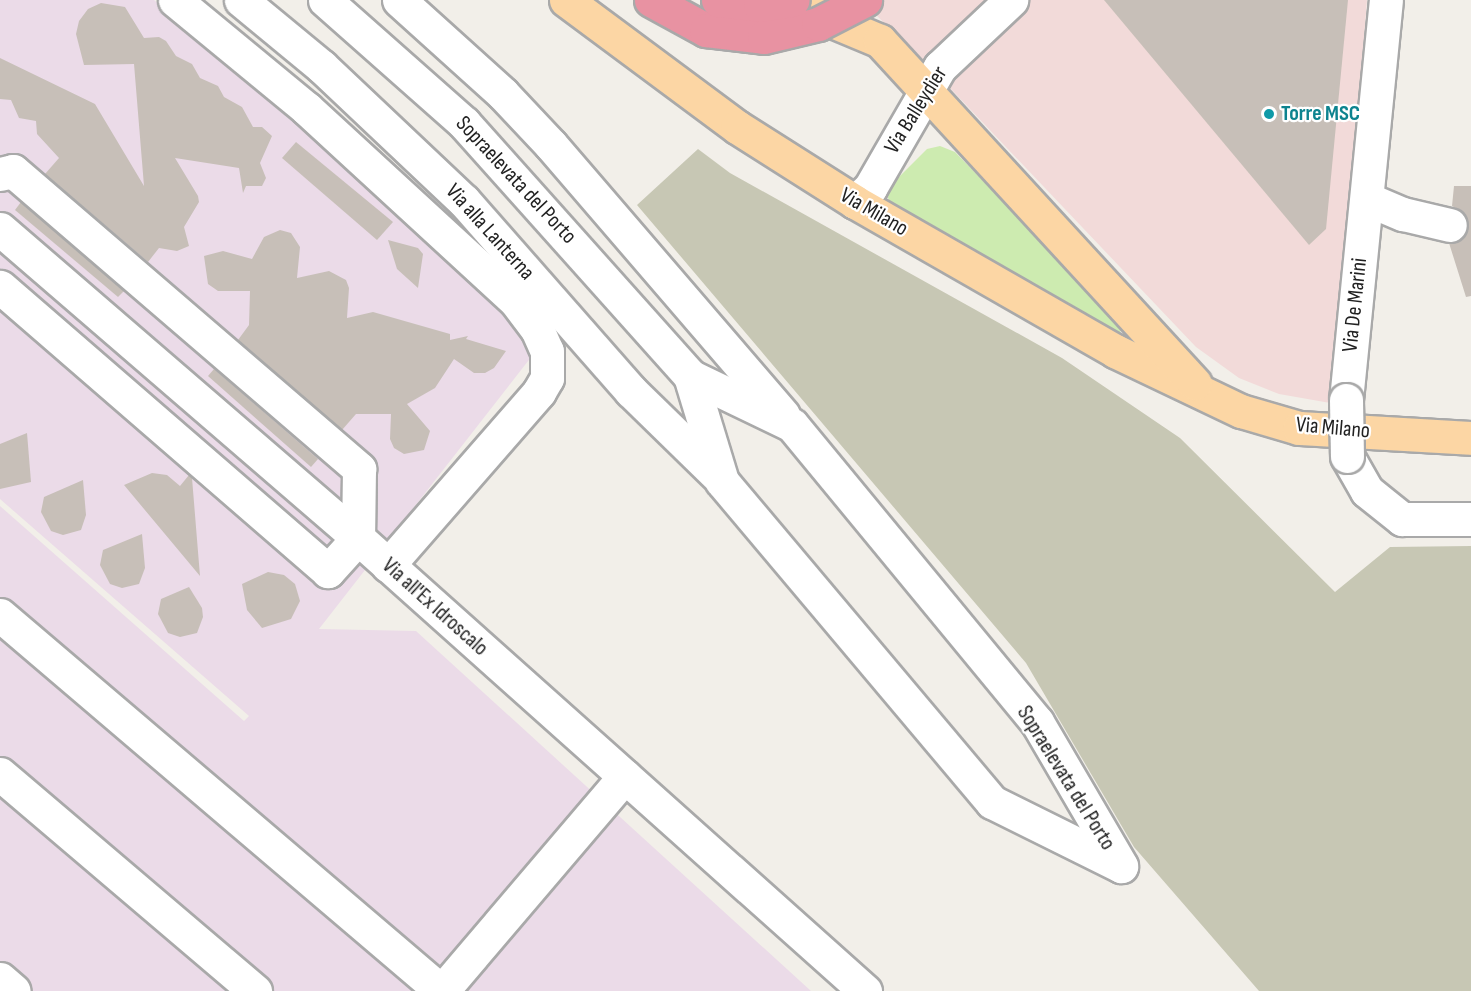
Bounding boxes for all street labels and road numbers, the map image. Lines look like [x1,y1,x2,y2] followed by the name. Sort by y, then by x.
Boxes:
[879,61,953,159] street label: Via Balleydier
[450,111,582,249] street label: Sopraelevata del Porto
[440,178,540,286] street label: Via alla Lanterna
[835,182,913,242] street label: Via Milano
[1337,257,1373,353] street label: Via De Marini
[1295,412,1371,444] street label: Via Milano
[376,552,494,662] street label: Via all'Ex Idroscalo
[1011,701,1121,855] street label: Sopraelevata del Porto

